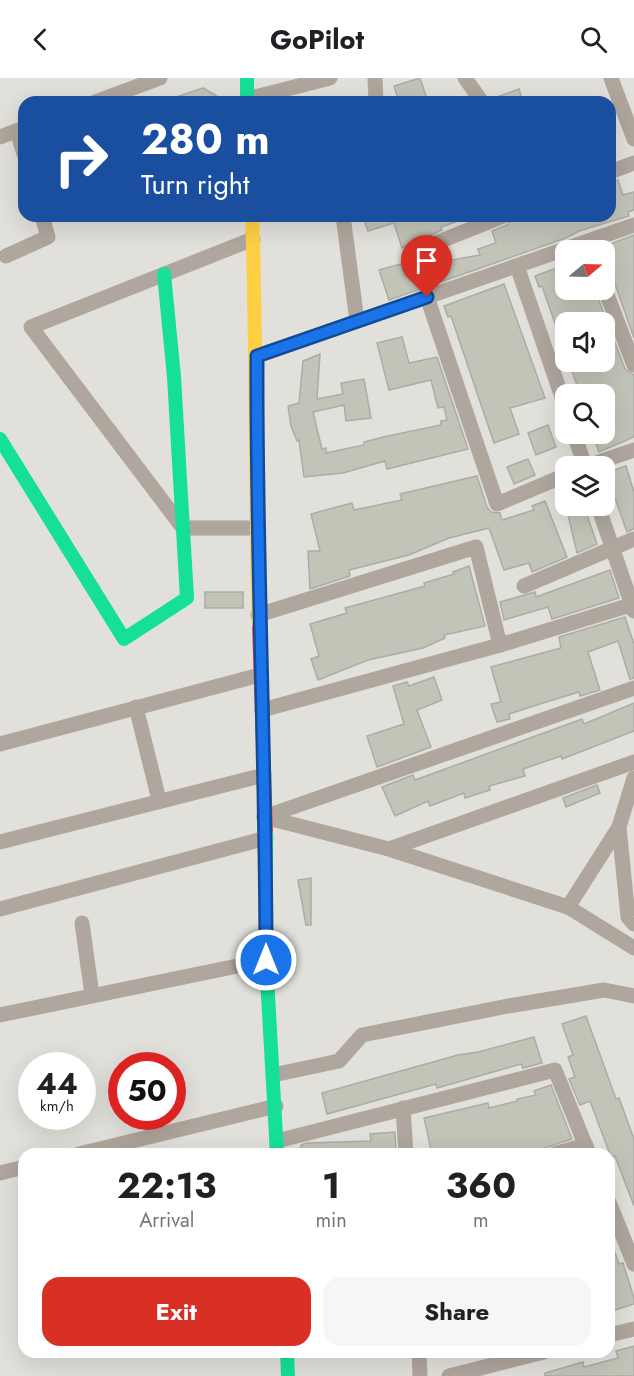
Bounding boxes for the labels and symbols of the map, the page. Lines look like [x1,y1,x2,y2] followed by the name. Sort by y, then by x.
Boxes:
[401,235,452,297] pin
[555,240,615,300] north arrow
[234,928,298,992] position arrow
[108,1052,186,1130] speed limit sign: 50

